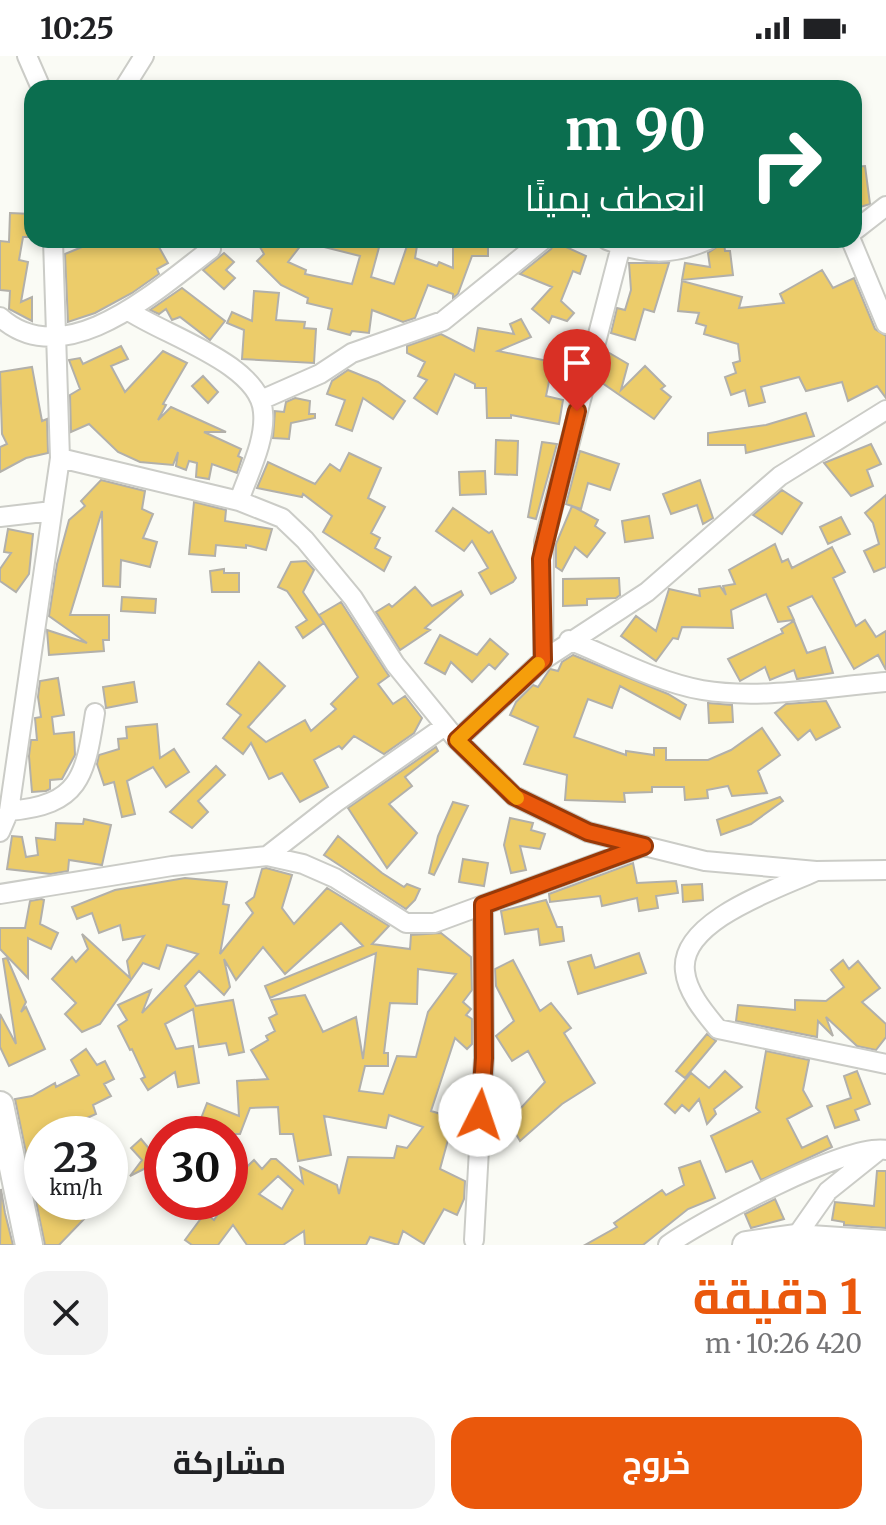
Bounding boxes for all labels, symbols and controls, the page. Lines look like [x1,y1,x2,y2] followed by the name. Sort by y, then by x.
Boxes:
[40,9,114,47] text: 10:25
[565,95,706,165] text: 90 m
[734,112,838,216] icon: right
[525,176,706,221] text: انعطف يمينًا
[543,329,611,411] pin
[555,341,599,385] icon: arrive
[438,1073,522,1157] position arrow
[144,1116,248,1220] speed limit sign: 30
[53,1133,99,1183] text: 23
[50,1175,102,1200] text: km/h
[693,1267,862,1327] text: 1 دقيقة
[24,1271,108,1355] button: close
[705,1327,862,1360] text: 420 m · 10:26
[24,1417,435,1509] button: مشاركة
[451,1417,862,1509] button: خروج

